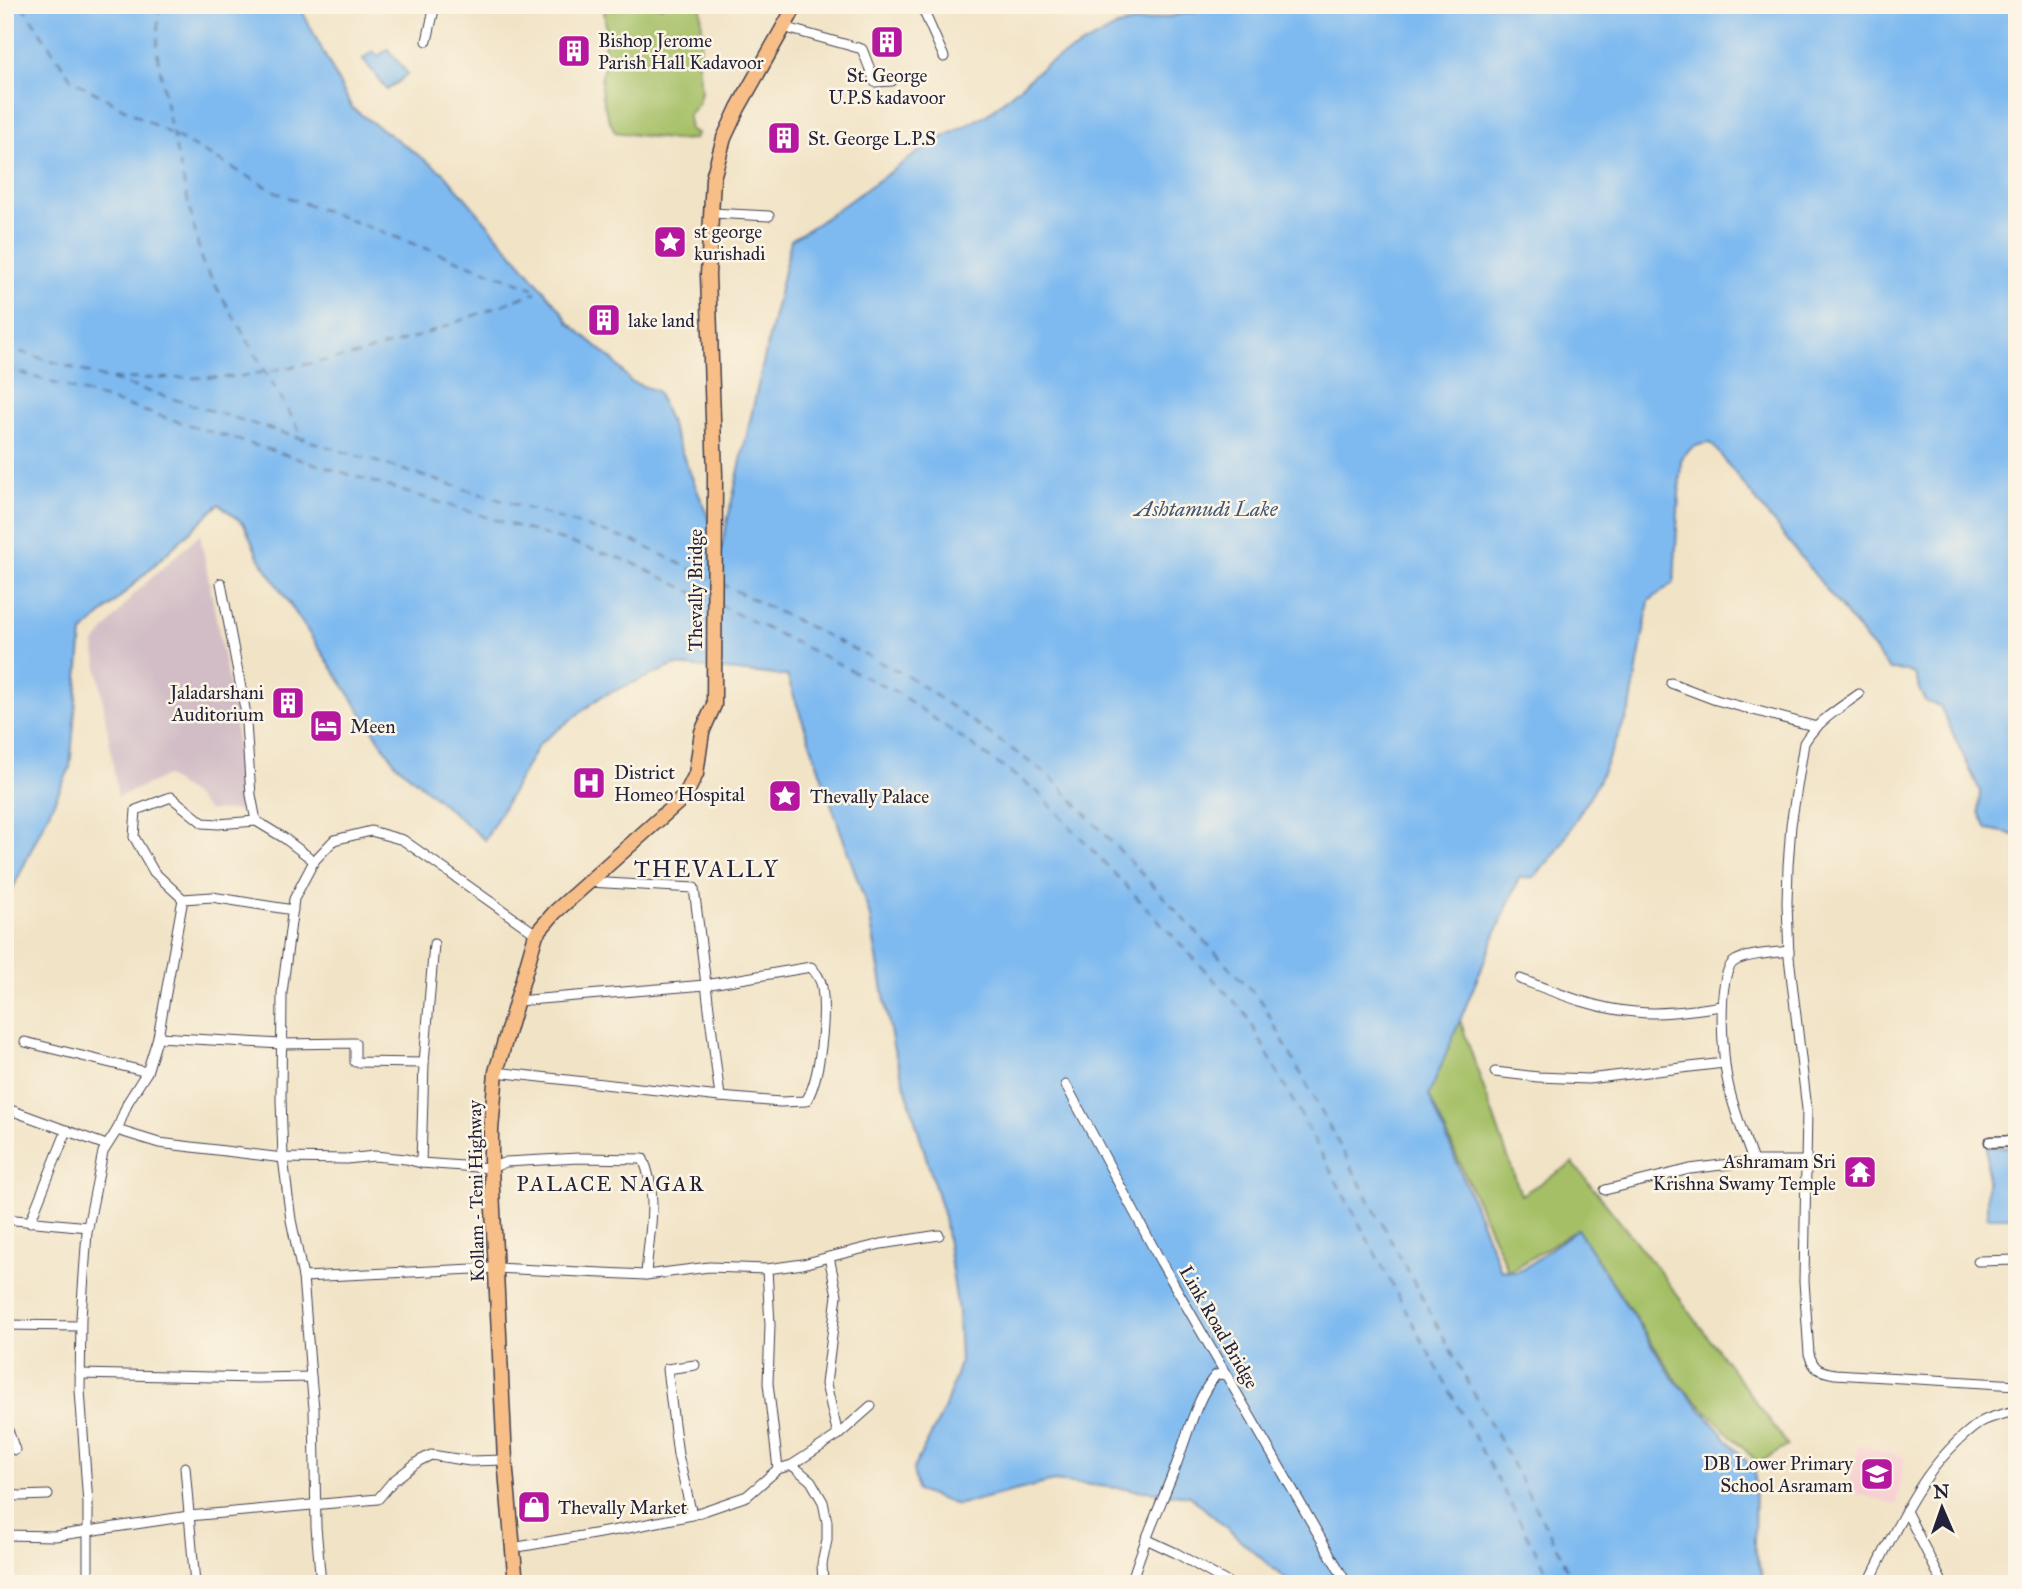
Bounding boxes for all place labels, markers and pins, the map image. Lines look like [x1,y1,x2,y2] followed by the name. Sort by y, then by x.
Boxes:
[868,23,906,61] building icon: St. George U.P.S kadavoor
[598,29,765,74] place label: Bishop Jerome Parish Hall Kadavoor
[555,32,593,70] building icon: Bishop Jerome Parish Hall Kadavoor
[829,64,946,109] place label: St. George U.P.S kadavoor
[765,119,803,157] building icon: St. George L.P.S
[808,127,936,151] place label: St. George L.P.S
[694,220,766,265] place label: st george kurishadi
[651,223,689,261] place icon: st george kurishadi
[585,301,623,339] building icon: lake land
[628,309,695,332] place label: lake land
[168,681,264,726] place label: Jaladarshani Auditorium
[269,684,307,722] building icon: Jaladarshani Auditorium
[307,707,345,745] hotel icon: Meen
[350,715,396,738] place label: Meen
[614,761,746,806] place label: District Homeo Hospital
[570,764,608,802] hospital icon: District Homeo Hospital
[766,777,804,815] place icon: Thevally Palace
[810,785,929,808] place label: Thevally Palace
[1653,1150,1836,1195] place label: Ashramam Sri Krishna Swamy Temple
[1841,1153,1879,1191] temple icon: Ashramam Sri Krishna Swamy Temple
[1703,1452,1854,1497] place label: DB Lower Primary School Asramam
[1858,1455,1896,1493] school or university icon: DB Lower Primary School Asramam
[515,1488,553,1526] shop icon: Thevally Market
[558,1496,688,1519] place label: Thevally Market

